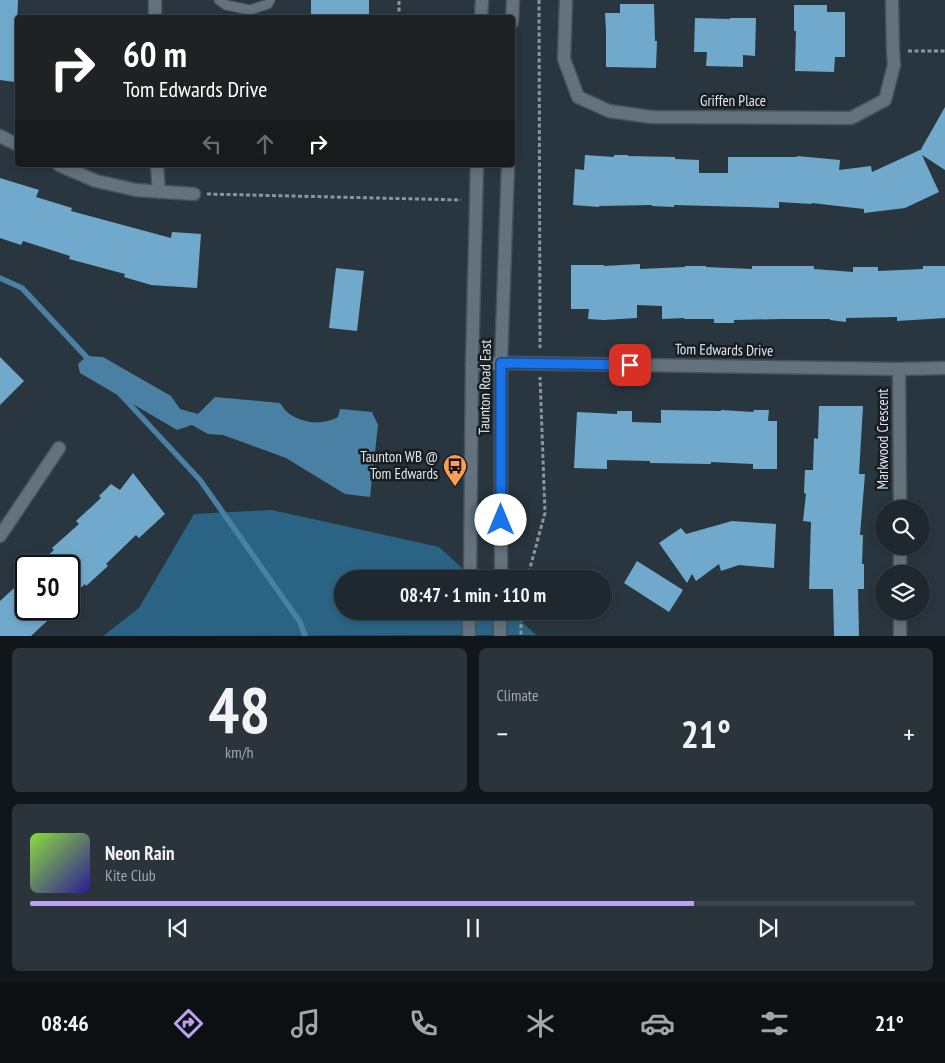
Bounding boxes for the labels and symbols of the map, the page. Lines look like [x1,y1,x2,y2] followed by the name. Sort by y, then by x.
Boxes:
[700,91,766,110] street label: Griffen Place
[474,339,495,435] street label: Taunton Road East
[675,339,773,360] street label: Tom Edwards Drive
[609,344,651,386] pin
[873,389,892,489] street label: Markwood Crescent
[360,447,438,483] place label: Taunton WB @ Tom Edwards
[442,453,468,487] bus stop icon: Taunton WB @ Tom Edwards
[474,493,526,545] position arrow
[15,555,80,620] speed limit sign: 50

